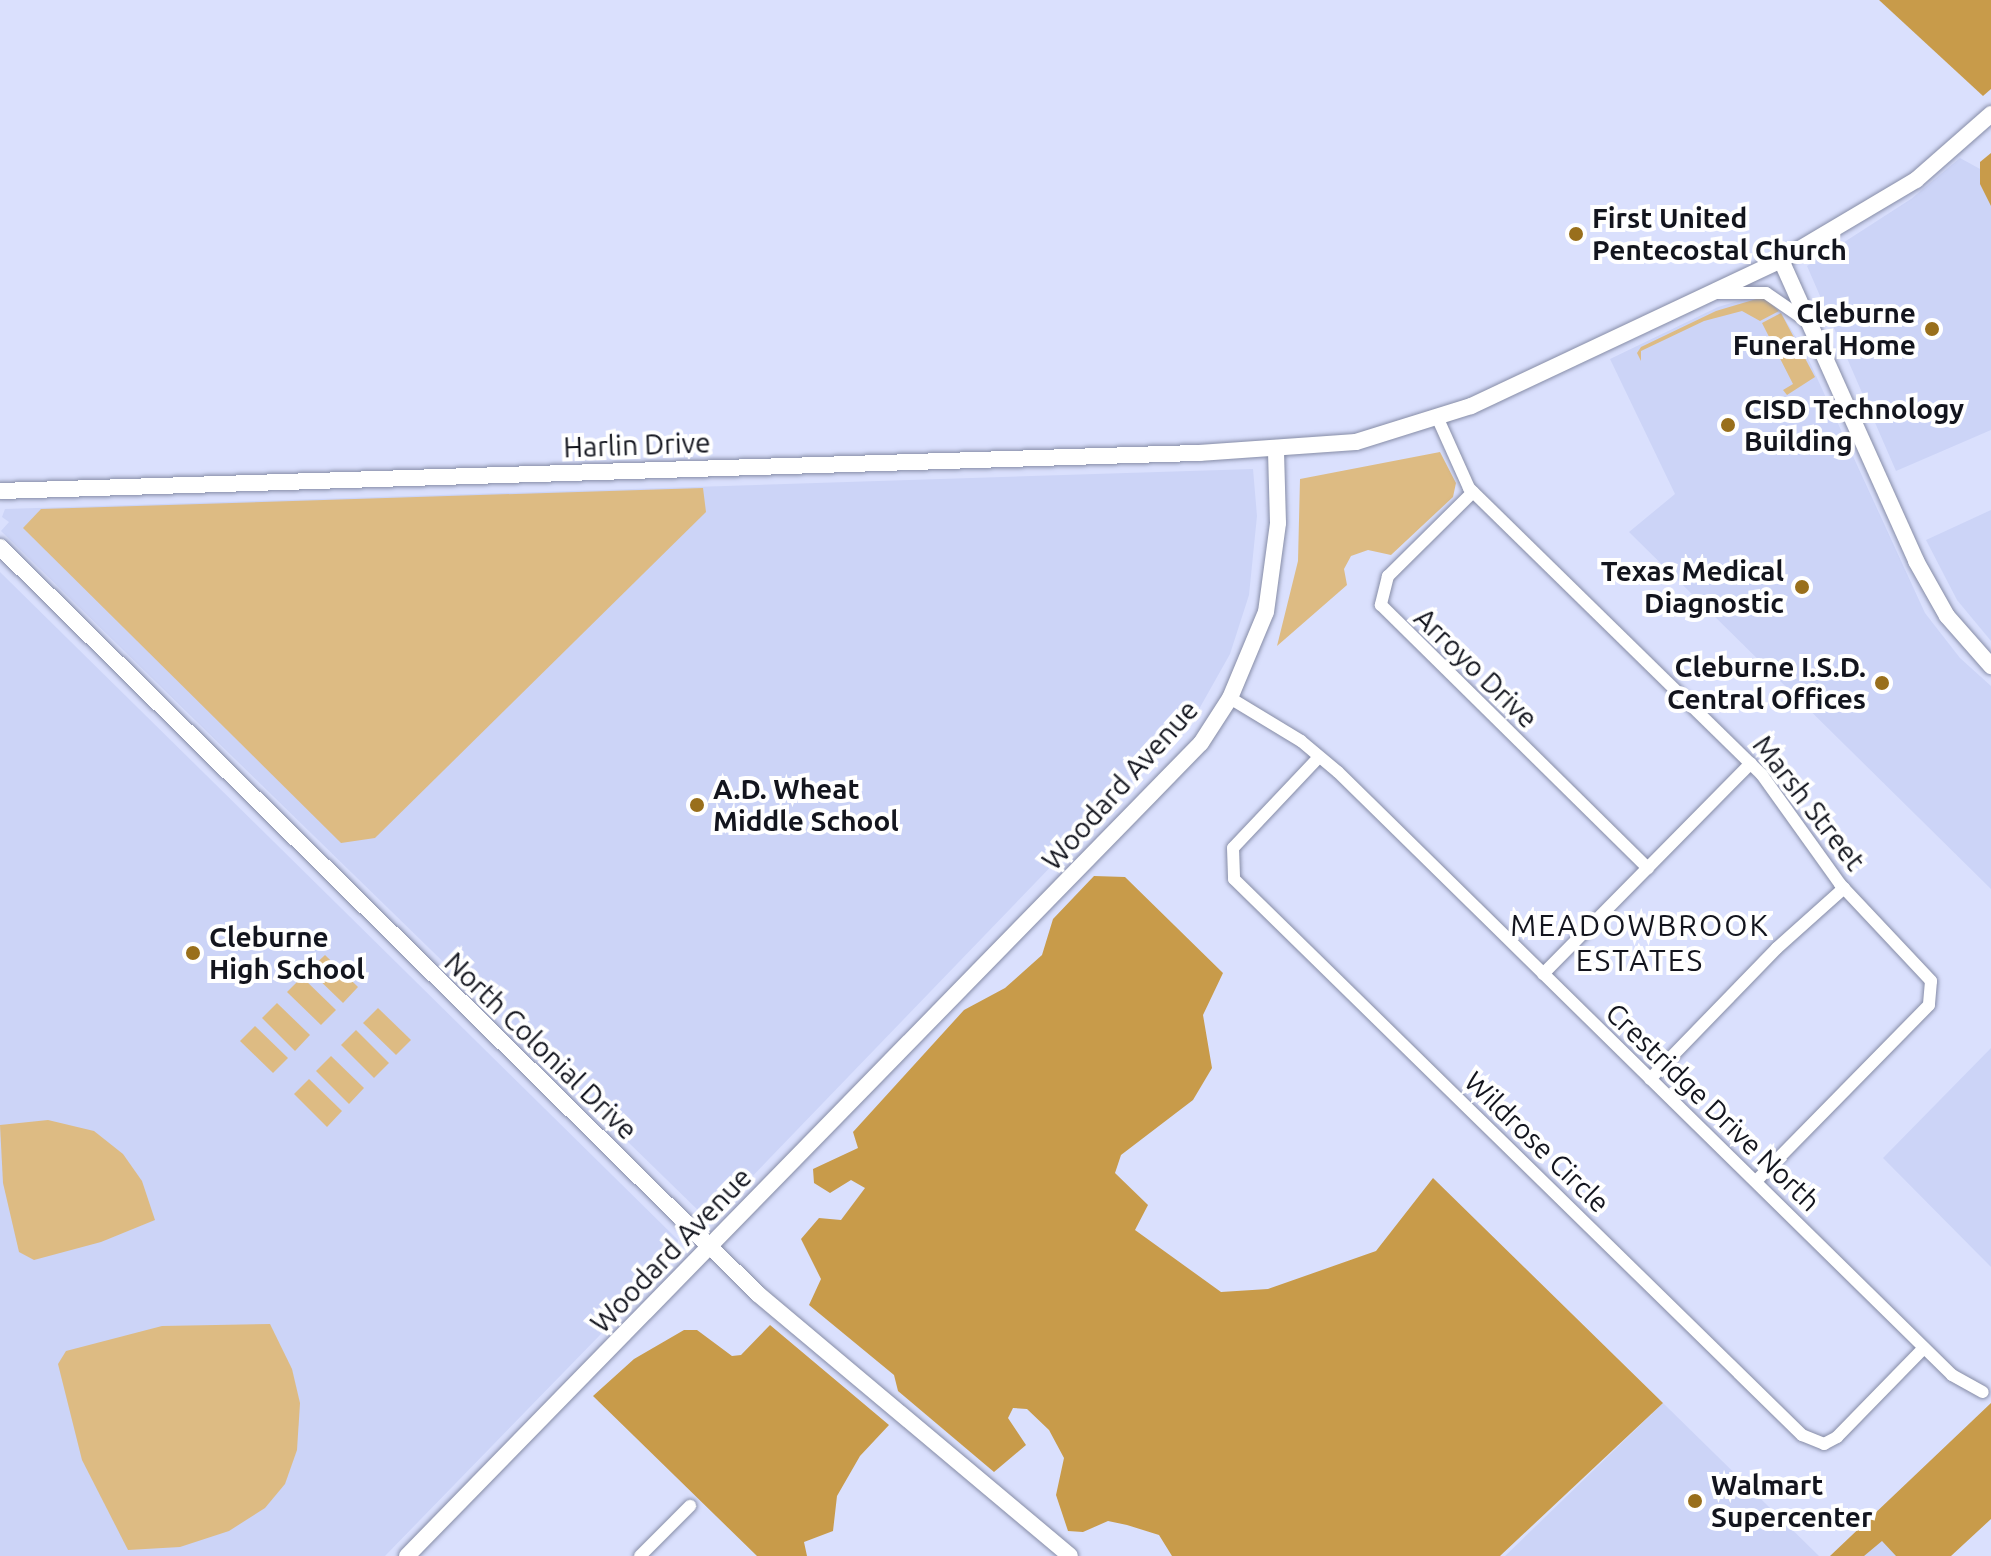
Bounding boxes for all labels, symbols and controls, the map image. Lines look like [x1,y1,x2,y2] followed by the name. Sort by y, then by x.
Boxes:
[1592,201,1847,267] place label: First United Pentecostal Church
[1567,225,1585,243] marker: First United Pentecostal Church
[1733,296,1916,362] place label: Cleburne Funeral Home
[1923,320,1941,338] marker: Cleburne Funeral Home
[1744,392,1964,458] place label: CISD Technology Building
[1719,416,1737,434] marker: CISD Technology Building
[563,426,711,464] street label: Harlin Drive
[1601,554,1784,620] place label: Texas Medical Diagnostic
[1791,576,1813,598] marker: Texas Medical Diagnostic
[1407,601,1545,735] street label: Arroyo Drive
[1667,650,1866,716] place label: Cleburne I.S.D. Central Offices
[1873,674,1891,692] marker: Cleburne I.S.D. Central Offices
[1035,693,1205,877] street label: Woodard Avenue
[1746,729,1872,877] street label: Marsh Street
[713,772,899,838] place label: A.D. Wheat Middle School
[688,796,706,814] marker: A.D. Wheat Middle School
[1510,907,1770,978] district label: MEADOWBROOK ESTATES
[209,920,365,986] place label: Cleburne High School
[184,944,202,962] marker: Cleburne High School
[438,945,644,1147] street label: North Colonial Drive
[1599,996,1827,1218] street label: Crestridge Drive North
[1458,1065,1616,1219] street label: Wildrose Circle
[584,1160,758,1340] street label: Woodard Avenue
[1711,1468,1872,1534] place label: Walmart Supercenter
[1686,1492,1704,1510] marker: Walmart Supercenter

